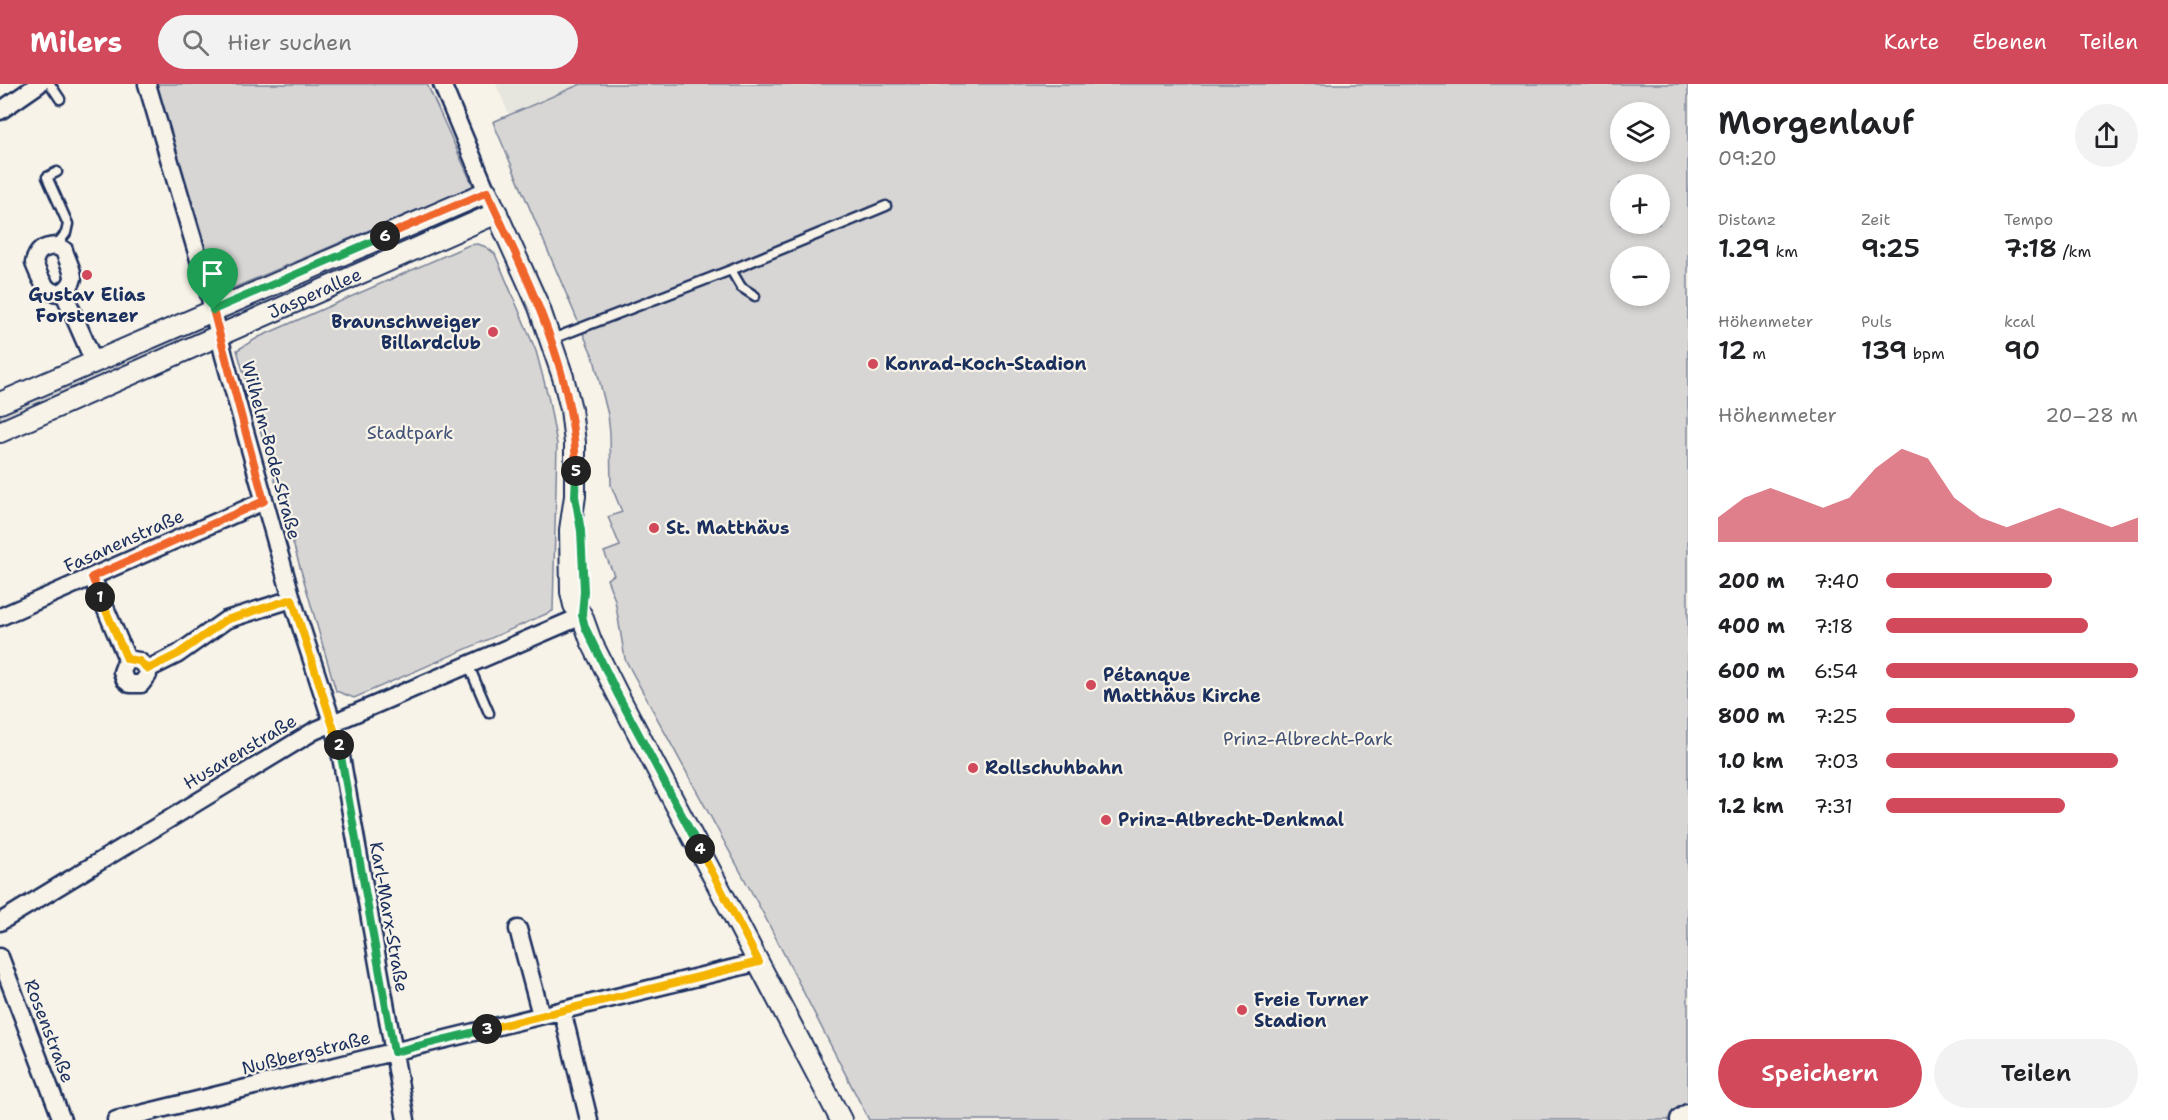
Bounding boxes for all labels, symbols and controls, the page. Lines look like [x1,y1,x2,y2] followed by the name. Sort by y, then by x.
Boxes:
[158,15,578,69] search box
[30,23,122,61] text: Milers
[179,26,212,59] icon: search
[227,28,352,57] text: Hier suchen
[1884,28,1939,56] text: Karte
[1972,28,2047,56] text: Ebenen
[2080,28,2138,56] text: Teilen
[1718,100,1914,145] text: Morgenlauf
[1610,102,1670,306] map controls
[1610,102,1670,162] button: layers
[2075,104,2138,167] button: share
[1718,145,1777,171] text: 09:20
[1610,174,1670,234] button: +
[1718,209,1776,230] text: Distanz
[1861,209,1890,230] text: Zeit
[2004,209,2053,230] text: Tempo
[370,221,400,251] pin: 6
[379,225,391,246] text: 6
[1718,230,1770,265] text: 1.29
[1861,230,1920,265] text: 9:25
[2004,230,2057,265] text: 7:18
[1770,241,1798,262] text: km
[2057,241,2091,262] text: /km
[1610,246,1670,306] button: −
[187,248,238,310] pin
[196,257,229,290] icon: arrive
[264,262,365,324] street label: Jasperallee
[80,268,94,282] marker: Gustav Elias Forstenzer
[28,283,146,328] place label: Gustav Elias Forstenzer
[331,310,481,355] place label: Braunschweiger Billardclub
[1718,311,1813,332] text: Höhenmeter
[1861,311,1892,332] text: Puls
[2004,311,2035,332] text: kcal
[486,325,500,339] marker: Braunschweiger Billardclub
[1718,332,1747,367] text: 12
[1861,332,1907,367] text: 139
[2004,332,2040,367] text: 90
[1747,343,1766,364] text: m
[1907,343,1945,364] text: bpm
[885,352,1087,376] place label: Konrad-Koch-Stadion
[866,357,880,371] marker: Konrad-Koch-Stadion
[236,358,306,542] street label: Wilhelm-Bode-Straße
[1718,402,1837,428] text: Höhenmeter
[2045,402,2138,428] text: 20–28 m
[367,421,453,445] park label: Stadtpark
[561,456,591,486] pin: 5
[571,460,581,481] text: 5
[60,504,188,578] street label: Fasanenstraße
[666,516,789,540] place label: St. Matthäus
[647,521,661,535] marker: St. Matthäus
[1718,568,1785,594] text: 200 m
[1814,568,1859,594] text: 7:40
[85,582,115,612] pin: 1
[96,586,104,607] text: 1
[1718,613,1785,639] text: 400 m
[1814,613,1853,639] text: 7:18
[1718,658,1785,684] text: 600 m
[1814,658,1858,684] text: 6:54
[1103,663,1261,708] place label: Pétanque Matthäus Kirche
[1084,678,1098,692] marker: Pétanque Matthäus Kirche
[1718,703,1785,729] text: 800 m
[1814,703,1858,729] text: 7:25
[179,709,301,795] street label: Husarenstraße
[1223,727,1393,751] park label: Prinz-Albrecht-Park
[324,730,354,760] pin: 2
[333,734,345,755] text: 2
[1718,748,1783,774] text: 1.0 km
[1814,748,1859,774] text: 7:03
[985,756,1123,780] place label: Rollschuhbahn
[966,761,980,775] marker: Rollschuhbahn
[1718,793,1784,819] text: 1.2 km
[1814,793,1853,819] text: 7:31
[1118,808,1344,832] place label: Prinz-Albrecht-Denkmal
[1099,813,1113,827] marker: Prinz-Albrecht-Denkmal
[685,834,715,864] pin: 4
[694,838,706,859] text: 4
[364,840,414,994] street label: Karl-Marx-Straße
[18,976,80,1086] street label: Rosenstraße
[1254,988,1369,1033] place label: Freie Turner Stadion
[1235,1003,1249,1017] marker: Freie Turner Stadion
[472,1014,502,1044] pin: 3
[481,1018,493,1039] text: 3
[239,1025,373,1081] street label: Nußbergstraße
[1718,1039,1922,1108] button: Speichern
[1934,1039,2138,1108] button: Teilen

